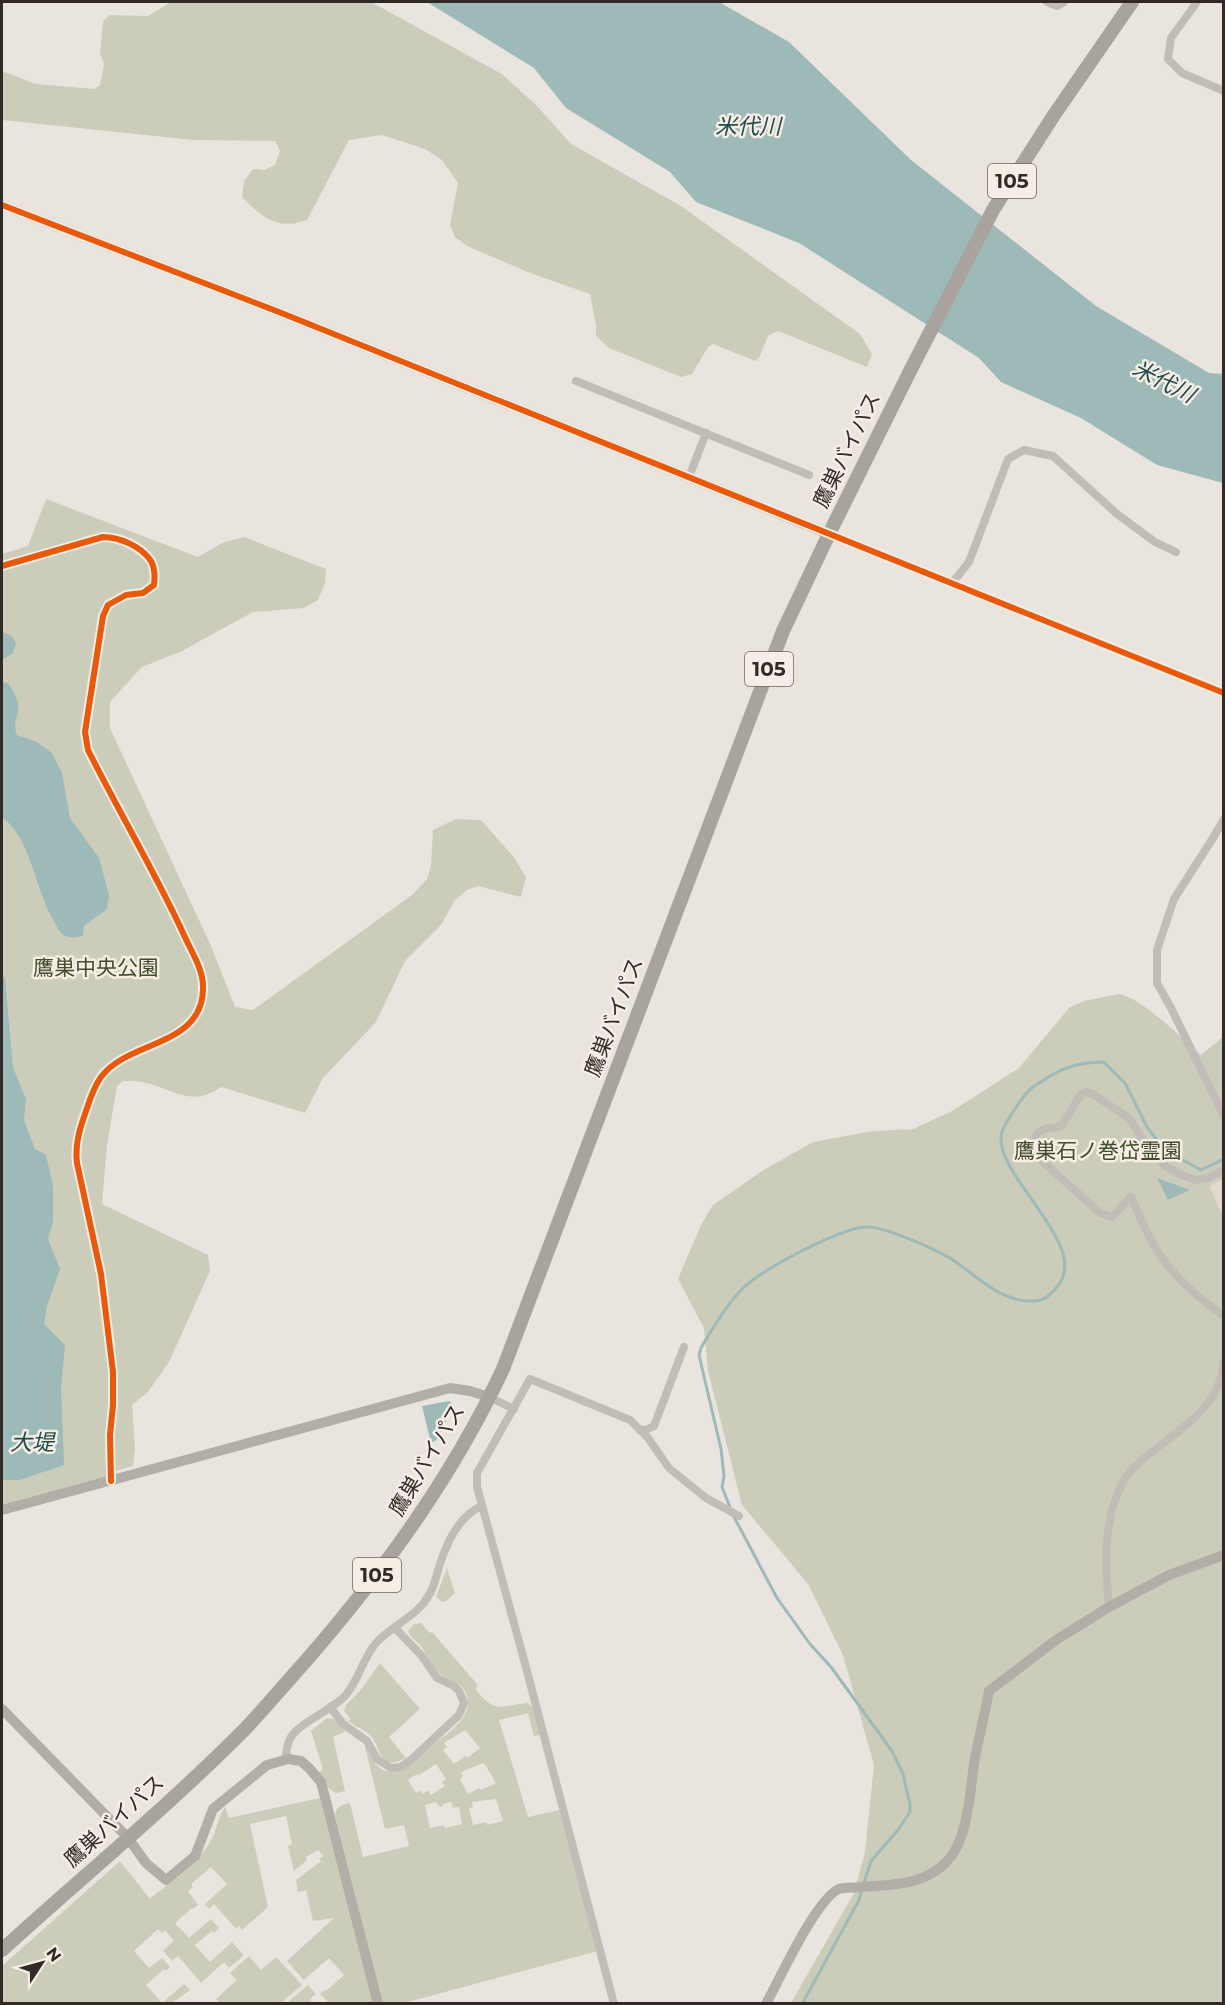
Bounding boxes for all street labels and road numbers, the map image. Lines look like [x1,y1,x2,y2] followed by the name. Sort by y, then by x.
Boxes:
[988,164,1036,198] road number: 105
[808,388,885,512] street label: 鷹巣バイパス
[745,652,793,686] road number: 105
[579,954,648,1080] street label: 鷹巣バイパス
[384,1399,470,1520] street label: 鷹巣バイパス
[353,1558,401,1592] road number: 105
[59,1769,169,1872] street label: 鷹巣バイパス

